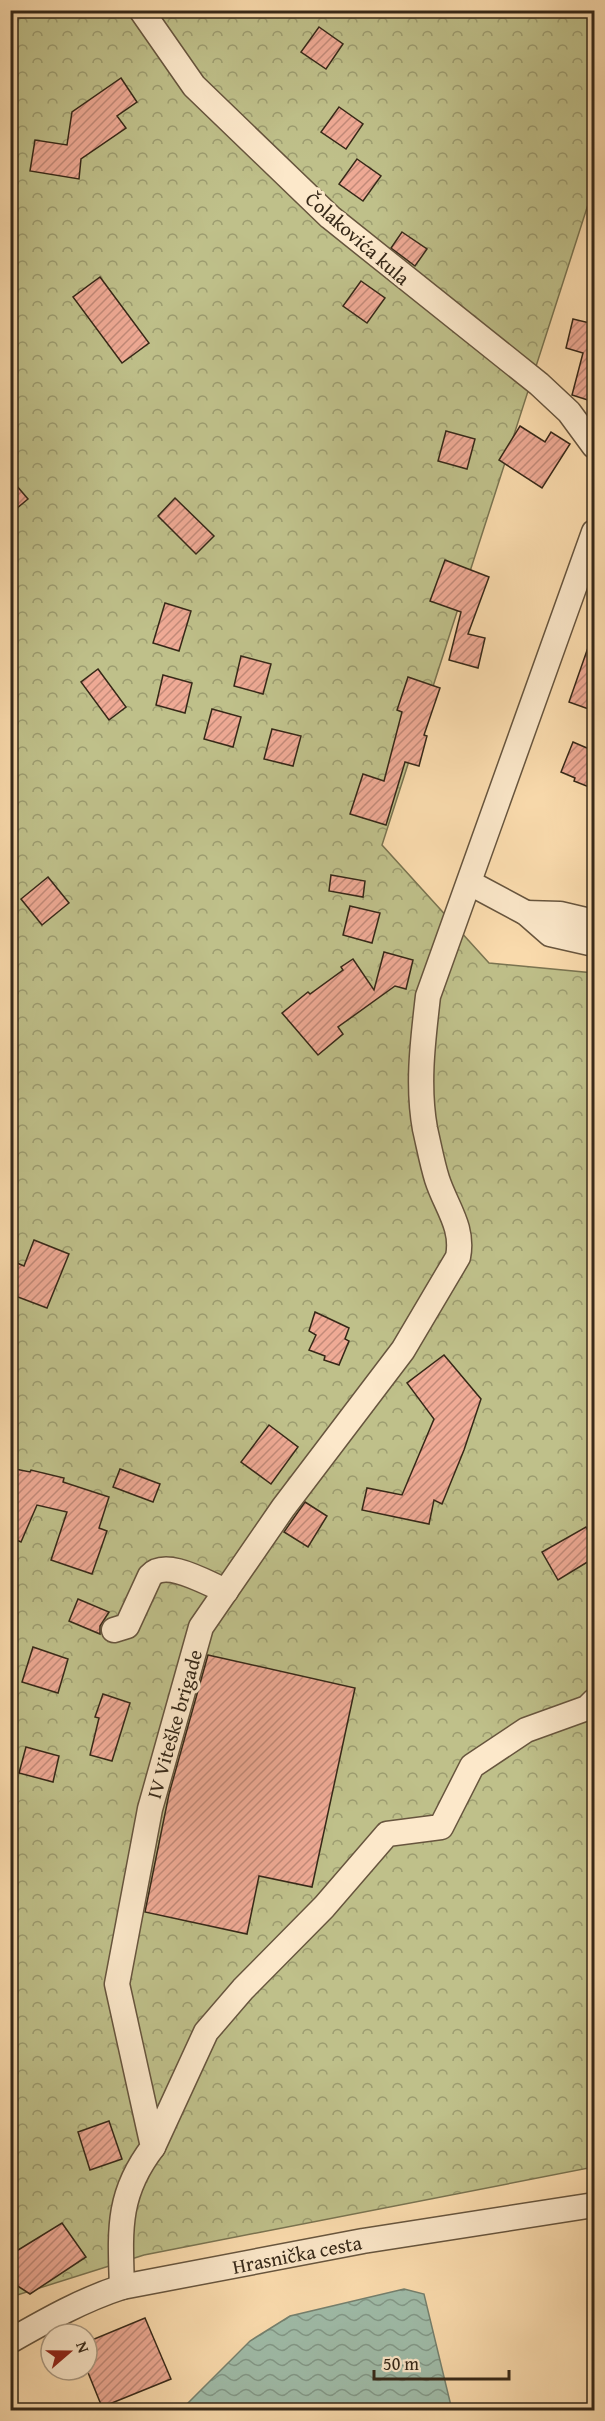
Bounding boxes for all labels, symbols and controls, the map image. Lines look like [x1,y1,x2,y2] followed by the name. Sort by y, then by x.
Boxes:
[299,184,417,292] street label: Čolakovića kula
[139,1646,209,1802] street label: IV Viteške brigade
[230,2227,365,2281] street label: Hrasnička cesta
[39,2322,99,2382] north arrow
[70,2338,96,2356] text: N
[374,2343,509,2381] scale bar
[383,2350,419,2377] text: 50 m

